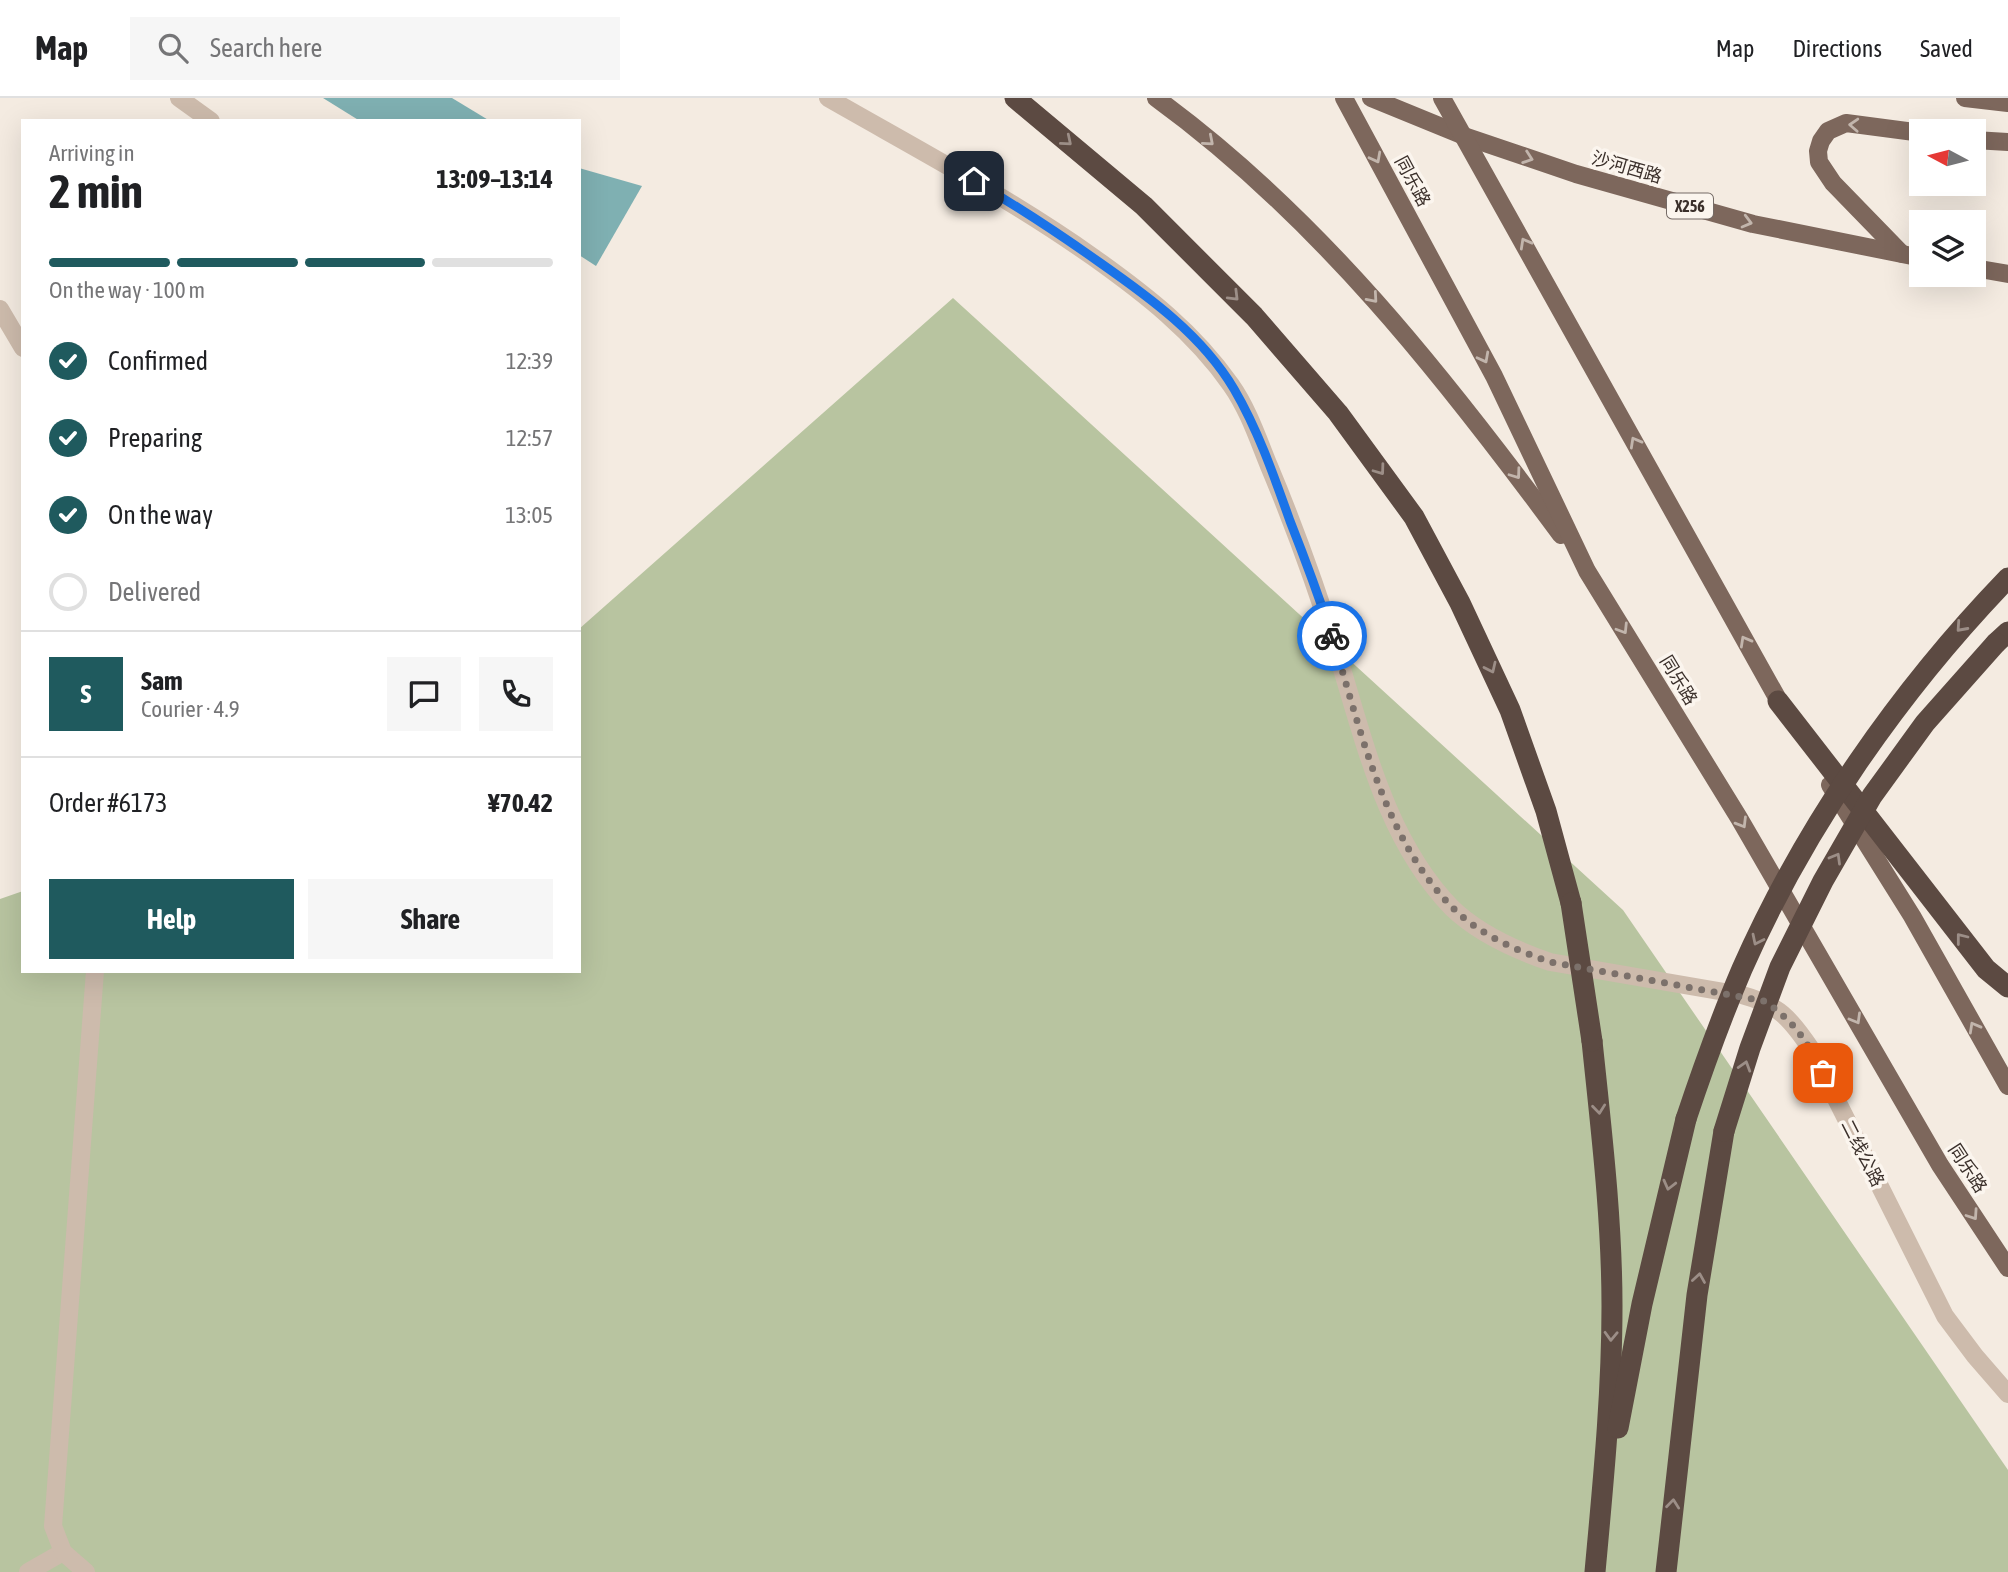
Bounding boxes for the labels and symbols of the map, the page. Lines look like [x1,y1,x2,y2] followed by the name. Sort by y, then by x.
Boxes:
[1848,118,1859,133] one-way arrow
[1909,119,1986,196] north arrow
[1059,133,1072,145] one-way arrow
[1201,133,1214,145] one-way arrow
[1590,147,1664,187] street label: 沙河西路
[1522,150,1534,164] one-way arrow
[944,151,1004,211] pin
[1368,151,1381,163] one-way arrow
[1391,152,1435,210] street label: 同乐路
[1667,194,1713,218] road number: X256
[1740,214,1752,228] one-way arrow
[1520,238,1533,251] one-way arrow
[1226,288,1238,300] one-way arrow
[1365,290,1377,303] one-way arrow
[1476,351,1489,364] one-way arrow
[1630,437,1643,450] one-way arrow
[1371,462,1384,475] one-way arrow
[1508,467,1521,479] one-way arrow
[1297,601,1367,671] courier
[1957,619,1969,632] one-way arrow
[1615,621,1628,634] one-way arrow
[1740,636,1753,649] one-way arrow
[1656,651,1702,709] street label: 同乐路
[1482,661,1496,673] one-way arrow
[1733,815,1746,828] one-way arrow
[1828,853,1841,866] one-way arrow
[1751,933,1765,945] one-way arrow
[1957,933,1970,945] one-way arrow
[1848,1012,1861,1025] one-way arrow
[1969,1021,1982,1034] one-way arrow
[1793,1043,1853,1103] pin
[1736,1060,1751,1072] one-way arrow
[1591,1103,1606,1114] one-way arrow
[1837,1116,1889,1190] street label: 二线公路
[1944,1140,1992,1196] street label: 同乐路
[1663,1179,1677,1191] one-way arrow
[1965,1207,1978,1220] one-way arrow
[1691,1272,1706,1284] one-way arrow
[1603,1330,1618,1341] one-way arrow
[1666,1498,1681,1510] one-way arrow

